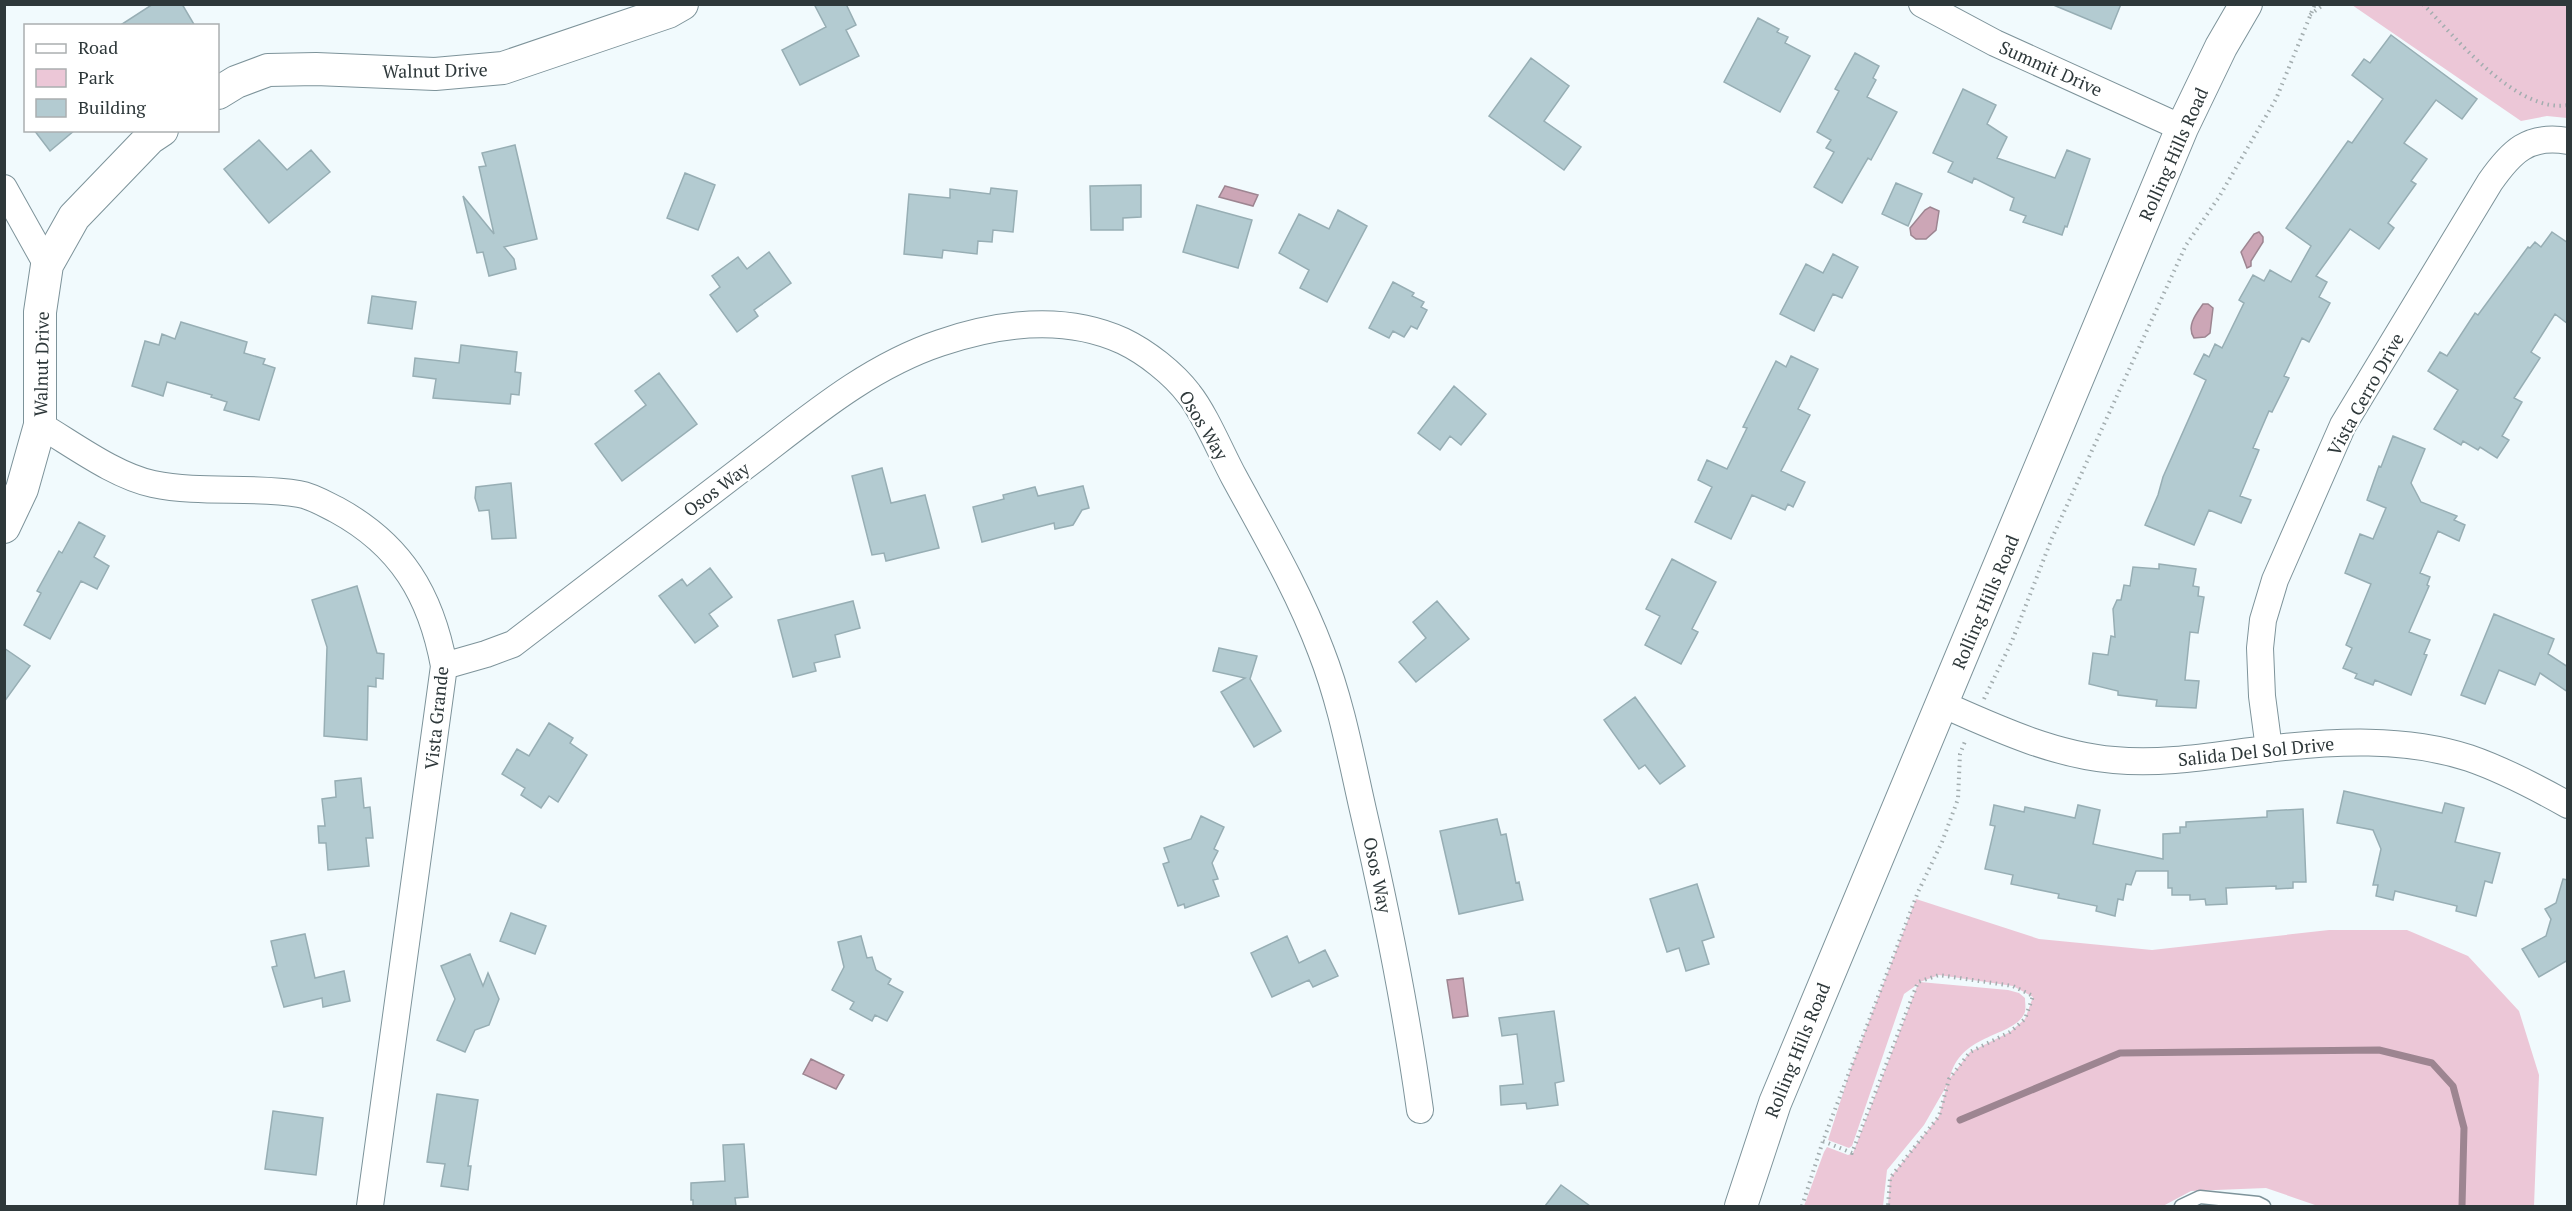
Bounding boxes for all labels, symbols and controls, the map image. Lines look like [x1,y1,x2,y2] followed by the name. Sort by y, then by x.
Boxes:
[24,24,219,132] legend
[78,35,118,59] text: Road
[1996,35,2106,101] street label: Summit Drive
[382,57,488,83] street label: Walnut Drive
[78,65,115,89] text: Park
[2133,84,2213,224] street label: Rolling Hills Road
[78,95,146,119] text: Building
[28,311,54,417] street label: Walnut Drive
[2321,328,2409,460] street label: Vista Cerro Drive
[1174,386,1235,465] street label: Osos Way
[678,456,755,522] street label: Osos Way
[1946,531,2024,673] street label: Rolling Hills Road
[419,665,453,771] street label: Vista Grande
[2177,731,2335,771] street label: Salida Del Sol Drive
[1358,835,1398,916] street label: Osos Way
[1759,979,1835,1121] street label: Rolling Hills Road

